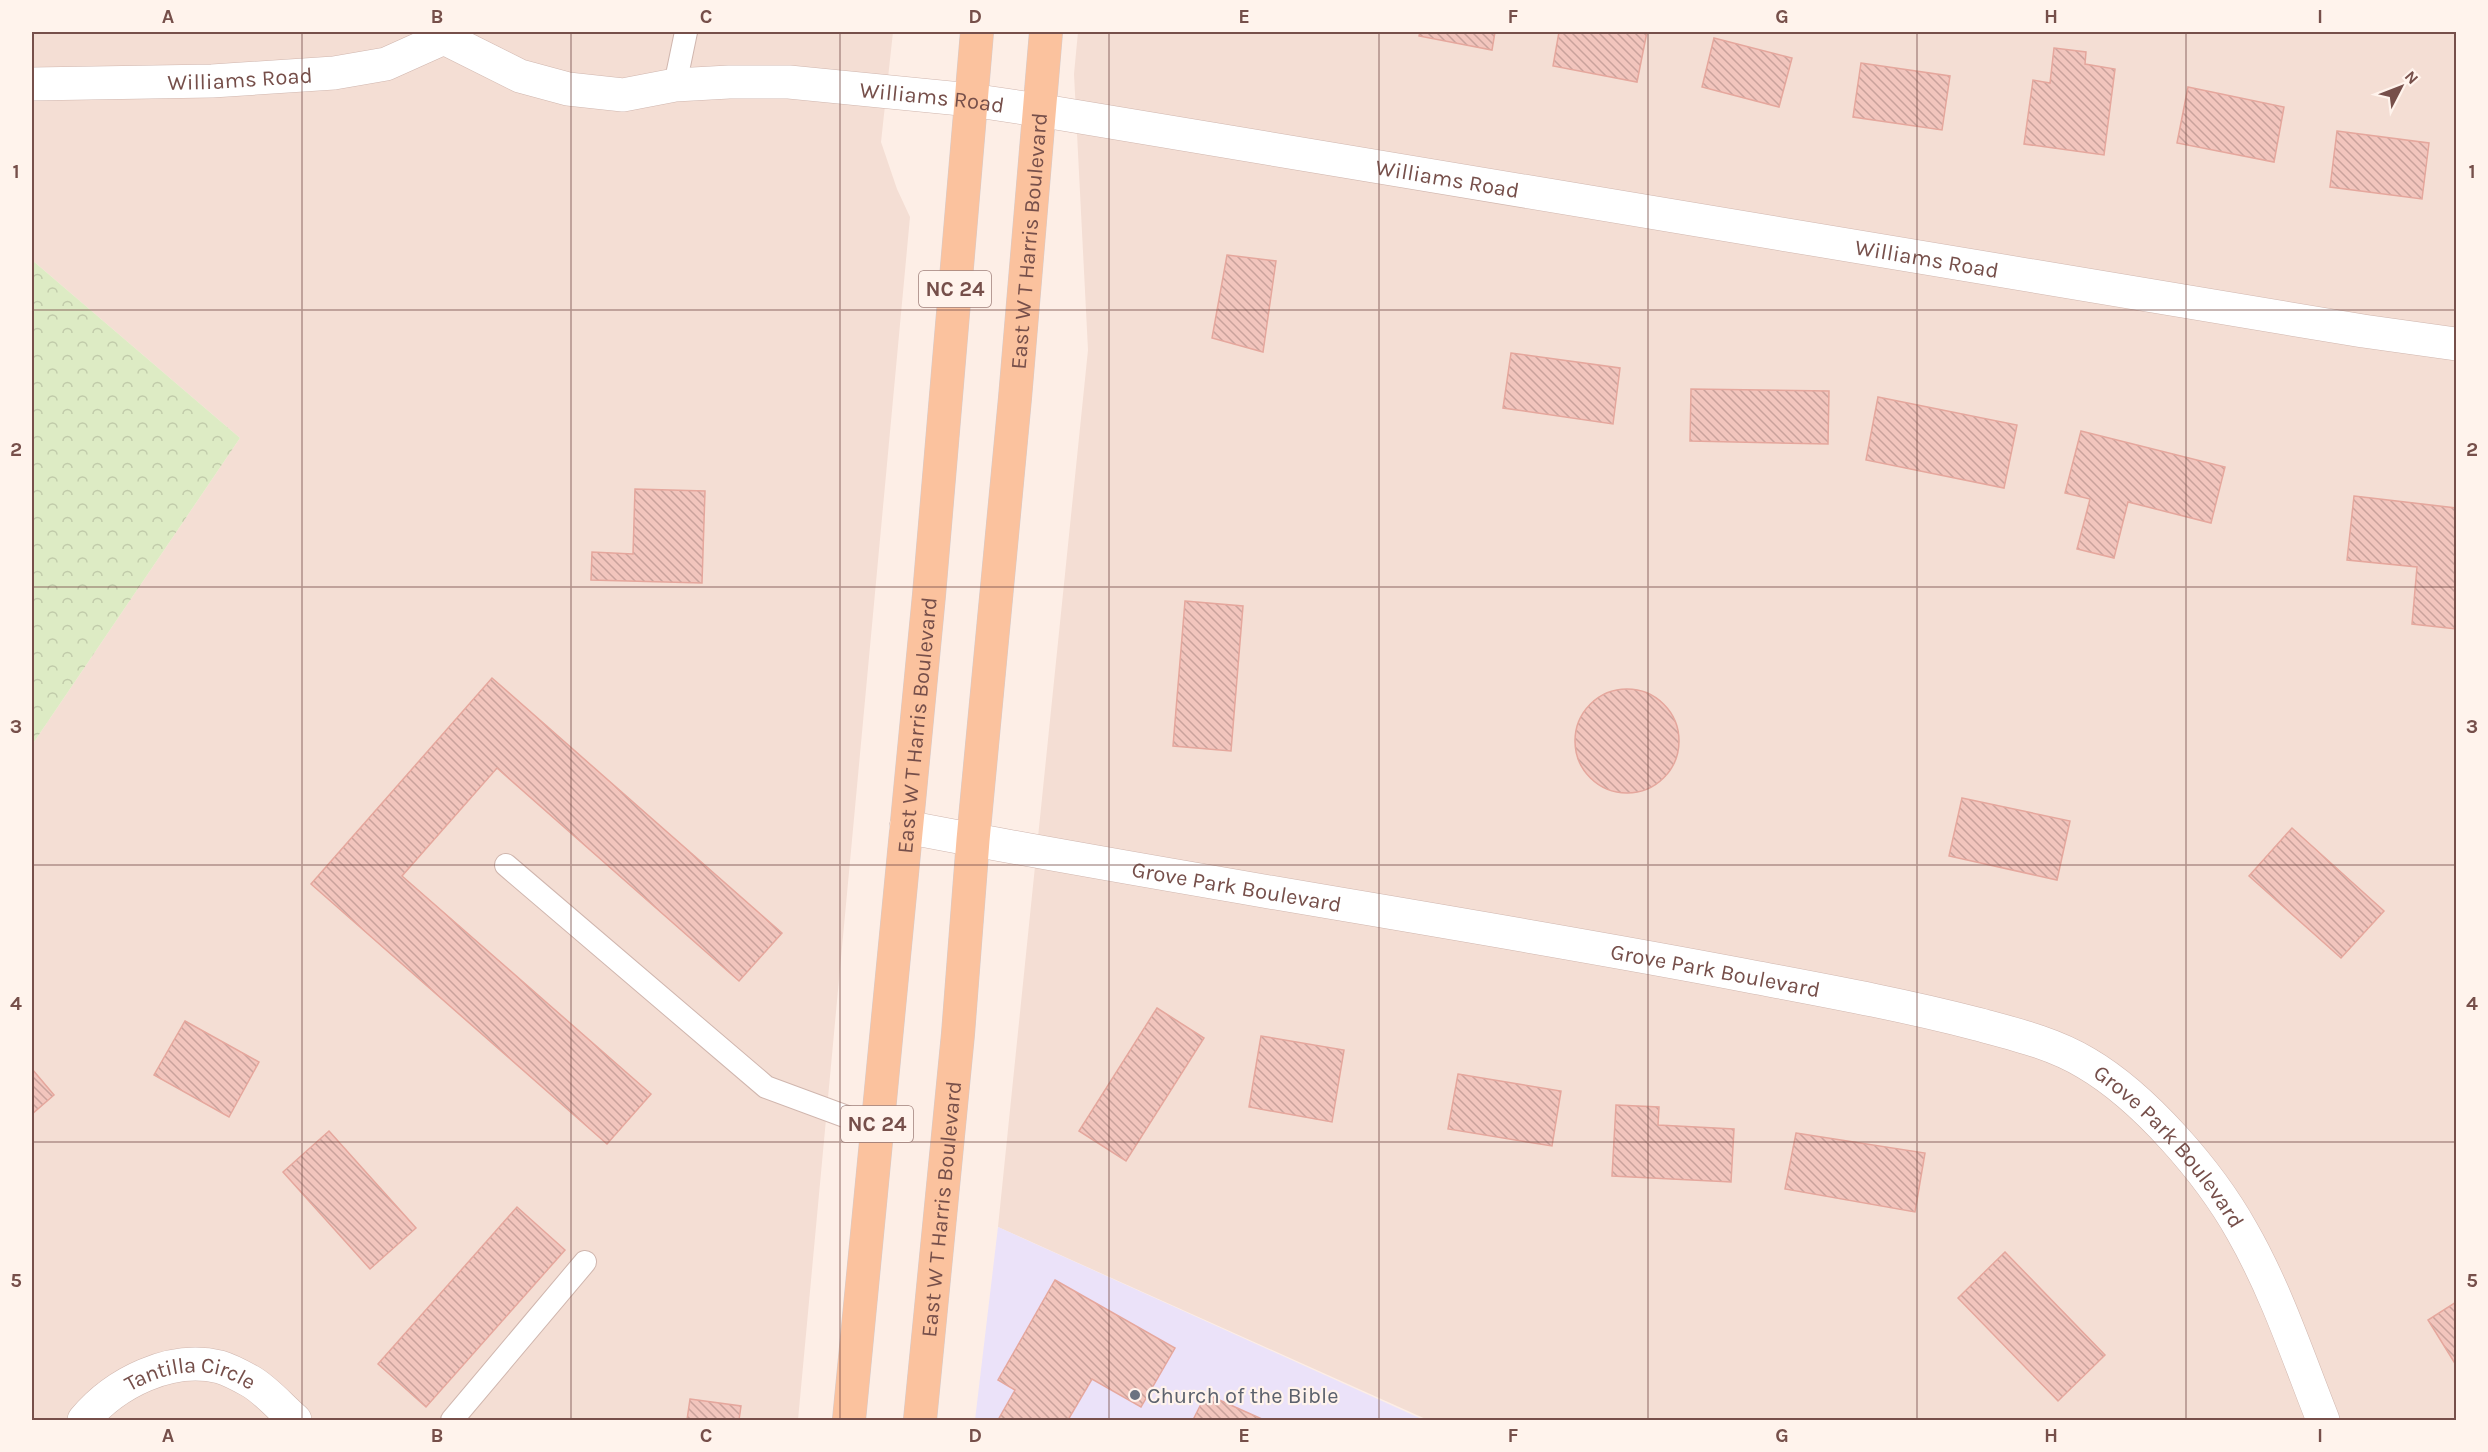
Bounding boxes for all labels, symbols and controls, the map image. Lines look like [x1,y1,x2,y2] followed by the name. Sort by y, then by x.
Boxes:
[162,5,175,28] text: A
[431,5,443,28] text: B
[700,5,712,28] text: C
[968,5,982,28] text: D
[1238,5,1250,28] text: E
[1508,5,1519,28] text: F
[1775,5,1789,28] text: G
[2044,5,2058,28] text: H
[2317,5,2323,28] text: I
[2371,57,2431,117] north arrow
[167,62,313,96] street label: Williams Road
[2401,67,2423,88] text: N
[858,77,1006,119] street label: Williams Road
[1005,112,1053,371] street label: East W T Harris Boulevard
[1374,155,1521,204] street label: Williams Road
[12,160,20,183] text: 1
[2468,160,2476,183] text: 1
[1853,234,2001,284] street label: Williams Road
[919,271,991,307] road number: NC 24
[10,438,22,461] text: 2
[2466,438,2478,461] text: 2
[892,596,943,855] street label: East W T Harris Boulevard
[10,715,22,738] text: 3
[2466,715,2478,738] text: 3
[1130,857,1343,918] street label: Grove Park Boulevard
[1609,939,1822,1003] street label: Grove Park Boulevard
[10,992,22,1015] text: 4
[2466,992,2478,1015] text: 4
[2089,1060,2249,1233] street label: Grove Park Boulevard
[916,1080,967,1339] street label: East W T Harris Boulevard
[841,1106,913,1142] road number: NC 24
[10,1269,22,1292] text: 5
[2466,1269,2478,1292] text: 5
[120,1352,260,1397] text: Tantilla Circle
[121,1378,257,1404] street label: Tantilla Circle
[1147,1383,1338,1409] place label: Church of the Bible
[1128,1388,1142,1402] marker: Church of the Bible
[162,1424,175,1447] text: A
[431,1424,443,1447] text: B
[700,1424,712,1447] text: C
[968,1424,982,1447] text: D
[1238,1424,1250,1447] text: E
[1508,1424,1519,1447] text: F
[1775,1424,1789,1447] text: G
[2044,1424,2058,1447] text: H
[2317,1424,2323,1447] text: I

